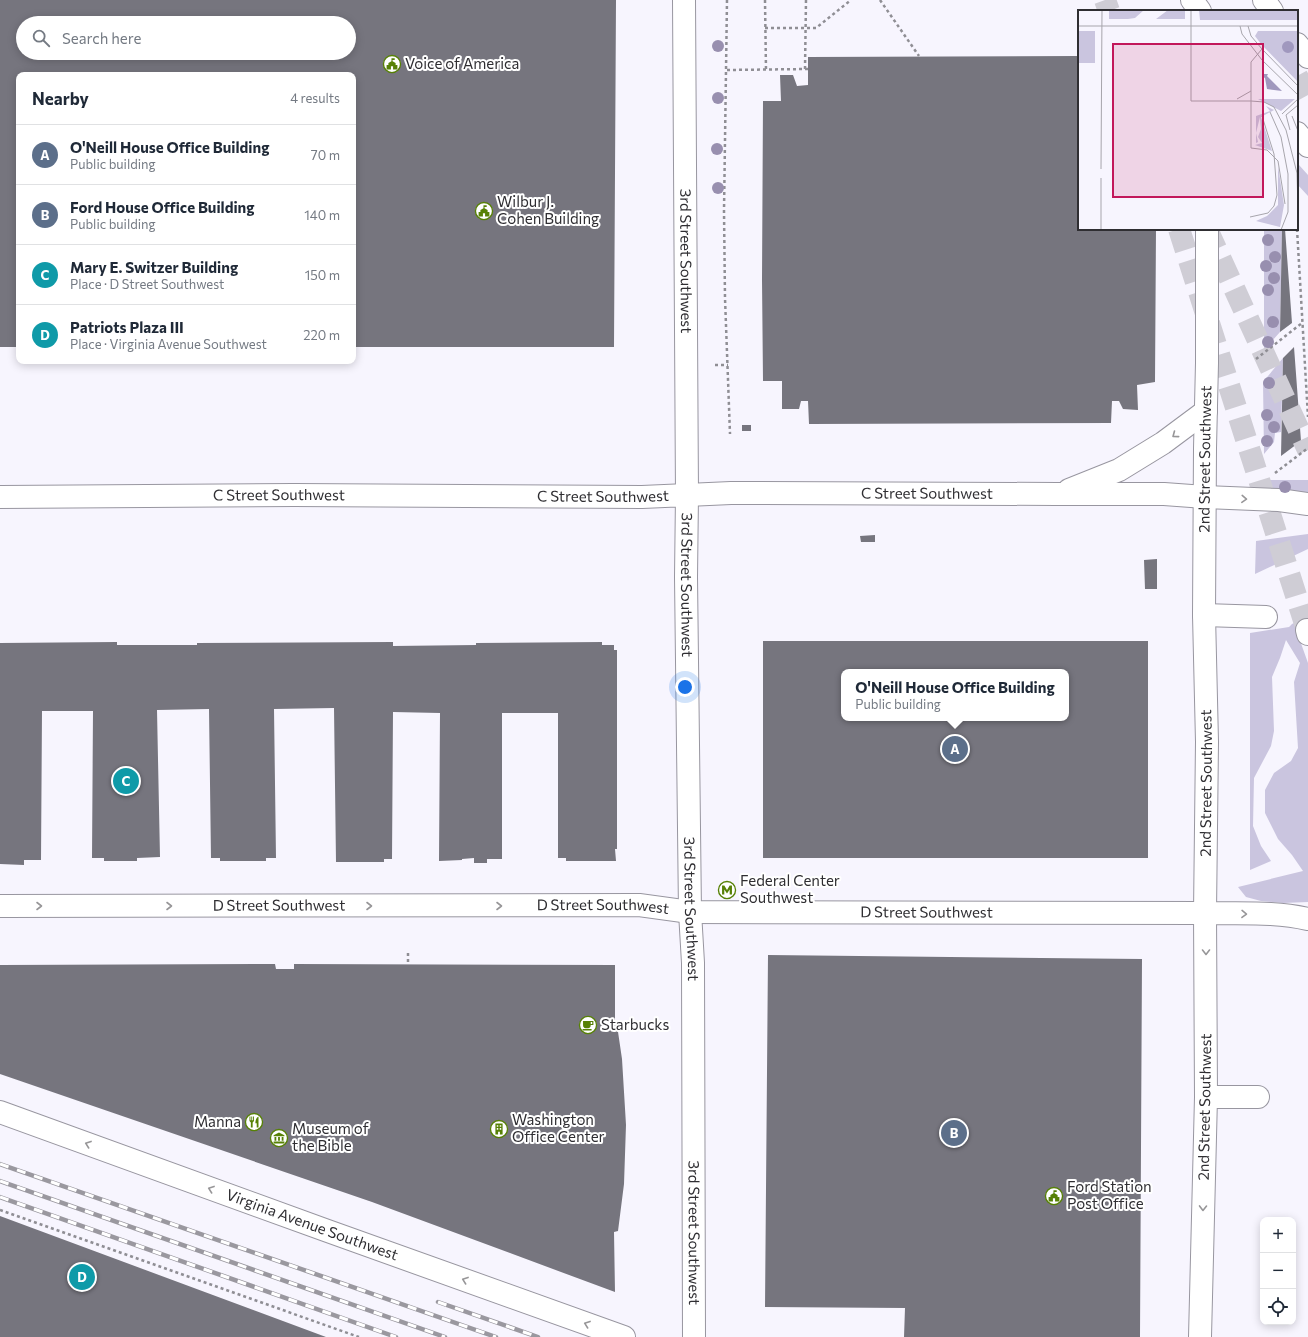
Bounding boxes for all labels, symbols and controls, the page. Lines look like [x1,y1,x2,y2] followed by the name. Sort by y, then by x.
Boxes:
[1078,10,1298,230] inset map
[16,16,356,60] search box
[30,27,52,49] icon: search
[62,29,141,47] text: Search here
[382,54,402,74] public building icon: Voice of America
[405,54,519,72] place label: Voice of America
[32,88,89,109] text: Nearby
[290,90,340,106] text: 4 results
[70,138,269,156] text: O'Neill House Office Building
[40,147,50,163] text: A
[311,147,340,163] text: 70 m
[70,156,156,172] text: Public building
[677,189,696,333] street label: 3rd Street Southwest
[497,192,599,227] place label: Wilbur J. Cohen Building
[70,198,255,216] text: Ford House Office Building
[474,201,494,221] public building icon: Wilbur J. Cohen Building
[41,207,49,223] text: B
[304,207,340,223] text: 140 m
[70,216,156,232] text: Public building
[70,258,238,276] text: Mary E. Switzer Building
[41,267,49,283] text: C
[305,267,340,283] text: 150 m
[70,276,224,292] text: Place · D Street Southwest
[70,318,184,336] text: Patriots Plaza III
[40,327,50,343] text: D
[303,327,340,343] text: 220 m
[70,336,267,352] text: Place · Virginia Avenue Southwest
[1194,385,1214,533] street label: 2nd Street Southwest
[1172,430,1179,437] one-way arrow
[861,483,993,502] street label: C Street Southwest
[213,485,345,504] street label: C Street Southwest
[537,486,669,505] street label: C Street Southwest
[1241,494,1247,503] one-way arrow
[678,513,697,657] street label: 3rd Street Southwest
[841,669,1069,721] popup
[675,677,695,697] your location
[855,678,1055,696] text: O'Neill House Office Building
[855,696,941,712] text: Public building
[1196,709,1215,857] street label: 2nd Street Southwest
[942,734,968,764] pin: A
[113,766,139,796] pin: C
[681,837,703,981] street label: 3rd Street Southwest
[740,871,840,906] place label: Federal Center Southwest
[717,880,737,900] metro station icon: Federal Center Southwest
[213,895,345,914] street label: D Street Southwest
[537,895,670,917] street label: D Street Southwest
[36,902,42,910] one-way arrow
[166,902,172,910] one-way arrow
[366,902,372,910] one-way arrow
[496,902,502,910] one-way arrow
[860,902,993,921] street label: D Street Southwest
[1241,910,1247,918] one-way arrow
[1202,949,1210,955] one-way arrow
[578,1015,598,1035] cafe icon: Starbucks
[601,1015,669,1033] place label: Starbucks
[1194,1033,1214,1181] street label: 2nd Street Southwest
[512,1110,605,1145] place label: Washington Office Center
[194,1112,241,1130] place label: Manna
[244,1112,264,1132] restaurant icon: Manna
[941,1118,967,1148] pin: B
[292,1119,369,1154] place label: Museum of the Bible
[489,1119,509,1139] building icon: Washington Office Center
[269,1128,289,1148] museum icon: Museum of the Bible
[85,1141,92,1149] one-way arrow
[686,1161,704,1305] street label: 3rd Street Southwest
[1067,1177,1152,1212] place label: Ford Station Post Office
[207,1185,214,1193] one-way arrow
[224,1185,401,1264] street label: Virginia Avenue Southwest
[1044,1186,1064,1206] public building icon: Ford Station Post Office
[1199,1205,1207,1211] one-way arrow
[1260,1217,1296,1325] map controls
[1260,1217,1296,1253] button: +
[1260,1253,1296,1289] button: −
[69,1262,95,1292] pin: D
[461,1277,468,1285] one-way arrow
[1260,1289,1296,1325] button: locate
[584,1320,591,1329] one-way arrow

